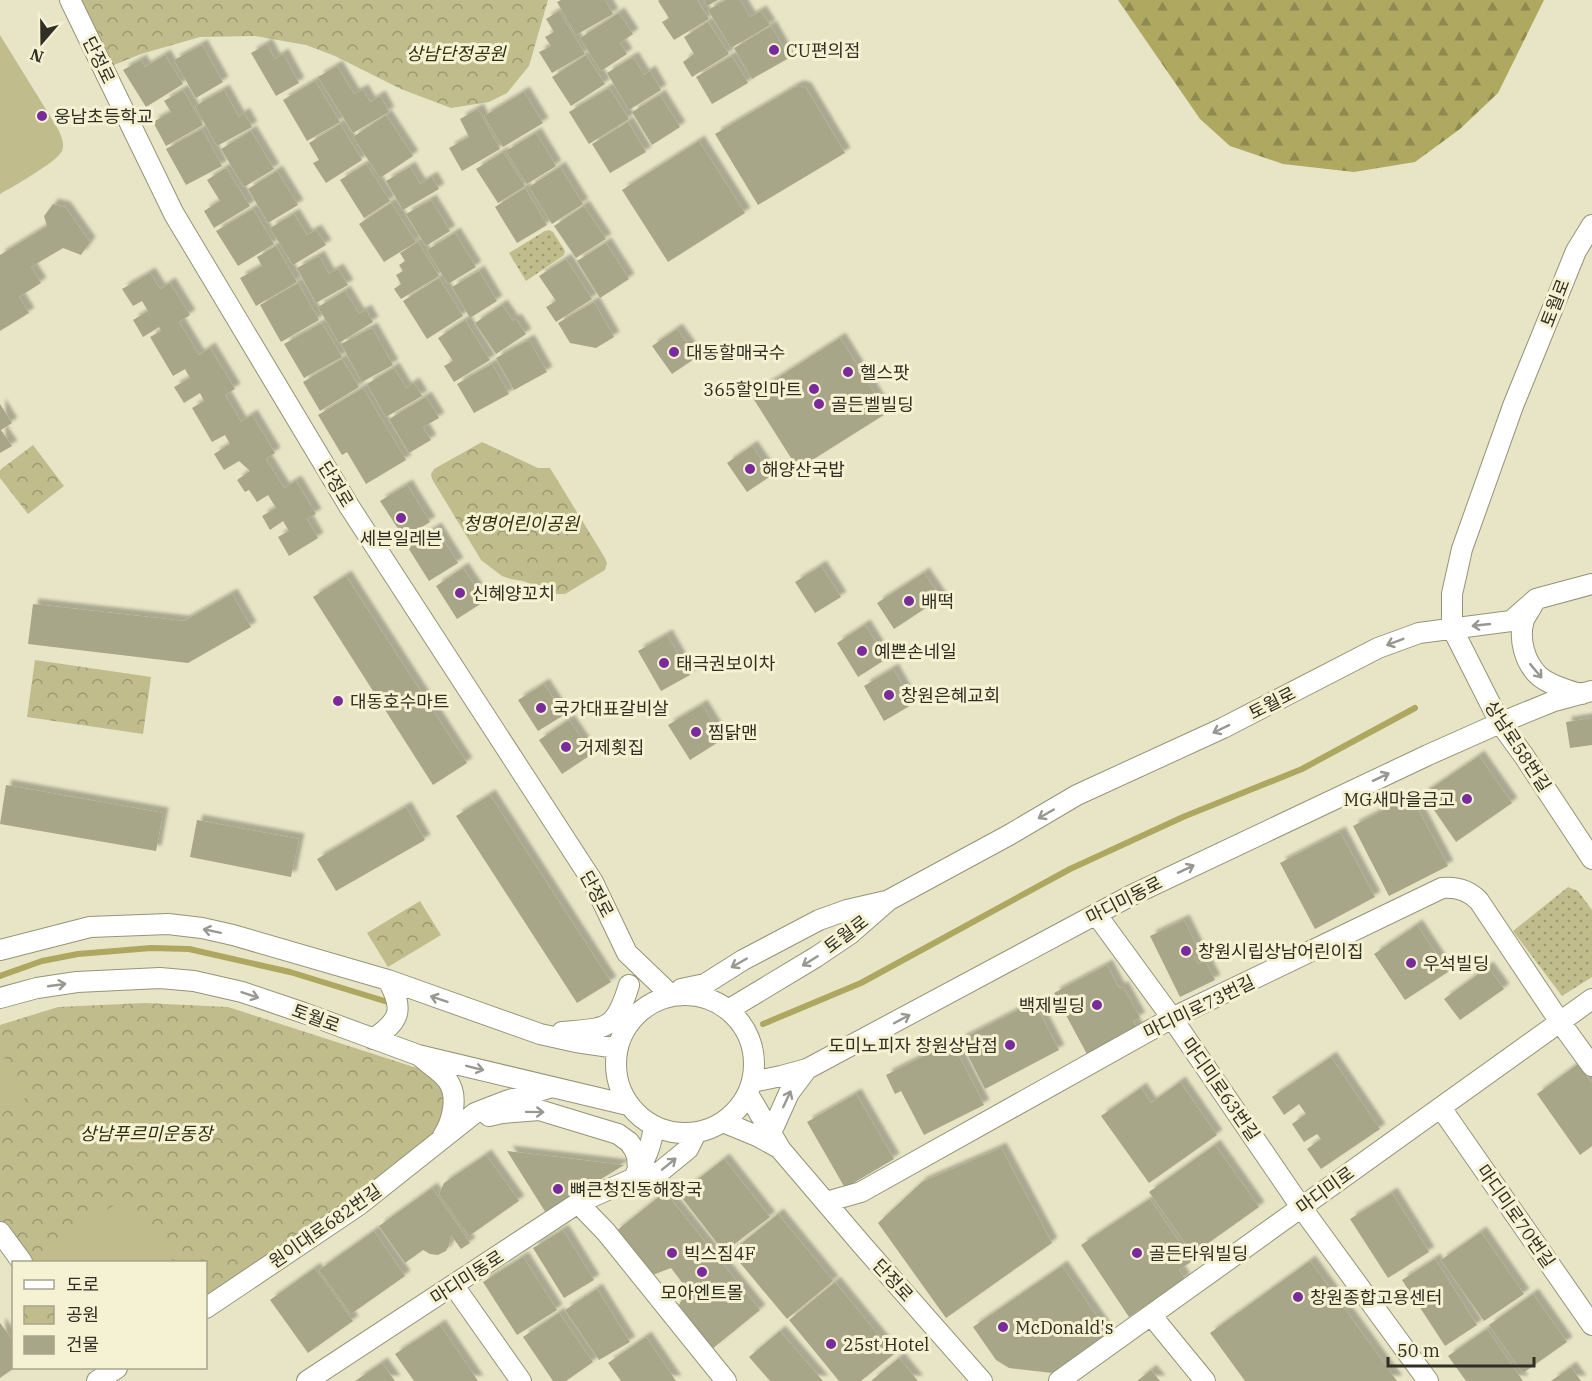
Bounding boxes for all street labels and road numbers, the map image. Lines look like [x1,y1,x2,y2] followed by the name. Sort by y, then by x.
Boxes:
[78,33,120,87] street label: 단정로
[1535,276,1575,330] street label: 토월로
[313,457,359,511] street label: 단정로
[1245,681,1299,725] street label: 토월로
[1480,696,1556,796] street label: 상남로58번길
[575,867,619,921] street label: 단정로
[1082,871,1166,929] street label: 마디미동로
[819,910,873,958] street label: 토월로
[1140,970,1258,1044] street label: 마디미로73번길
[289,999,343,1037] street label: 토월로
[1177,1033,1265,1145] street label: 마디미로63번길
[1472,1160,1560,1272] street label: 마디미로70번길
[1291,1161,1359,1219] street label: 마디미로
[264,1179,386,1273] street label: 원이대로682번길
[426,1245,508,1309] street label: 마디미동로
[868,1254,918,1306] street label: 단정로

